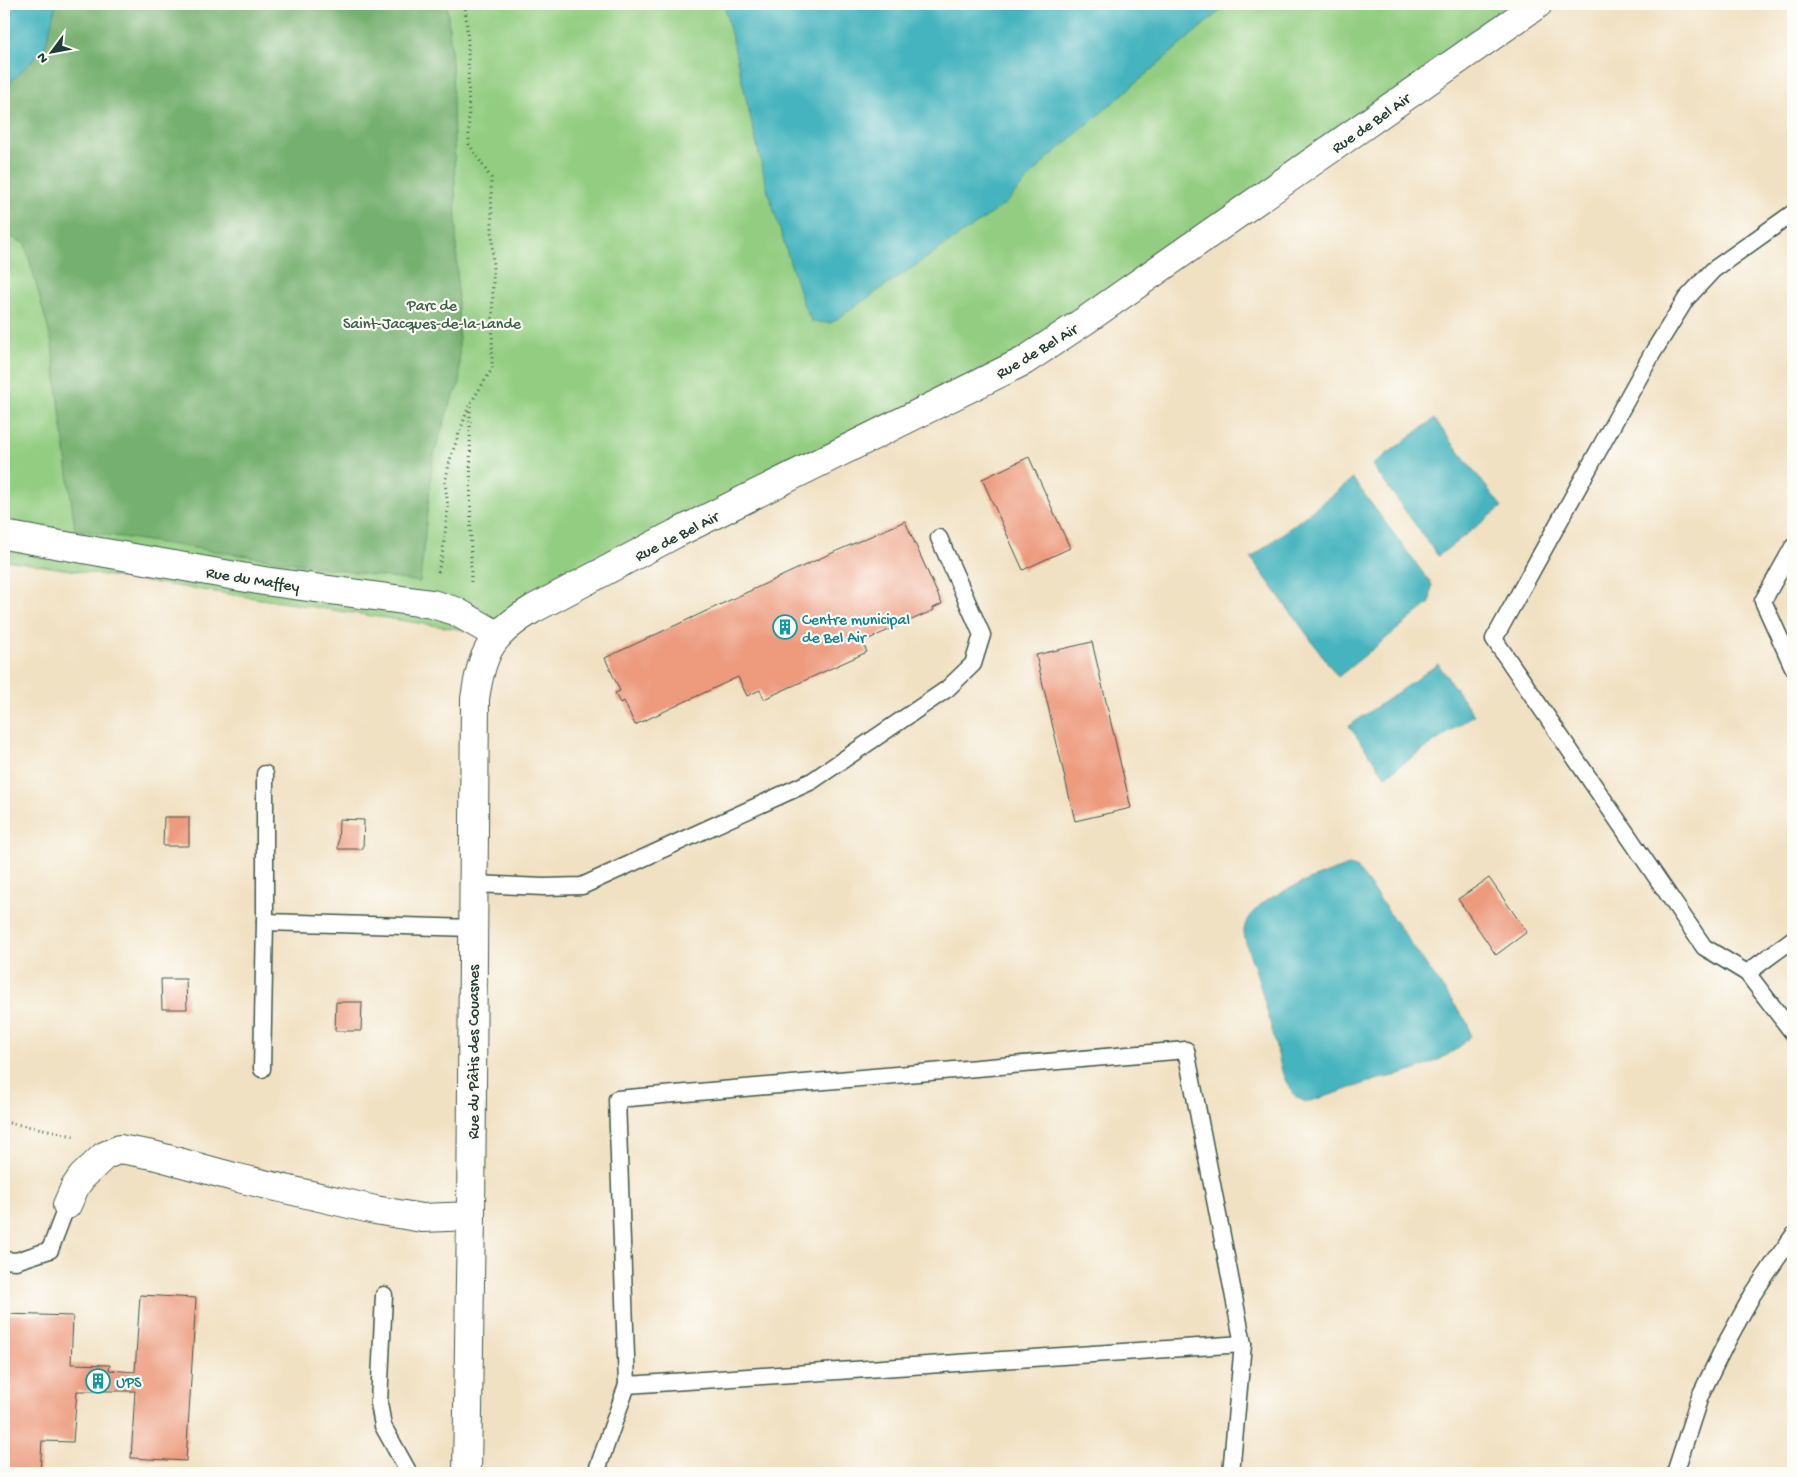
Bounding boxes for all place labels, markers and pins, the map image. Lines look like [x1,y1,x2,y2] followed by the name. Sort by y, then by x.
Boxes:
[802,612,910,649] place label: Centre municipal de Bel Air
[772,614,798,640] building icon: Centre municipal de Bel Air
[85,1368,111,1394] building icon: UPS
[116,1375,142,1394] place label: UPS

